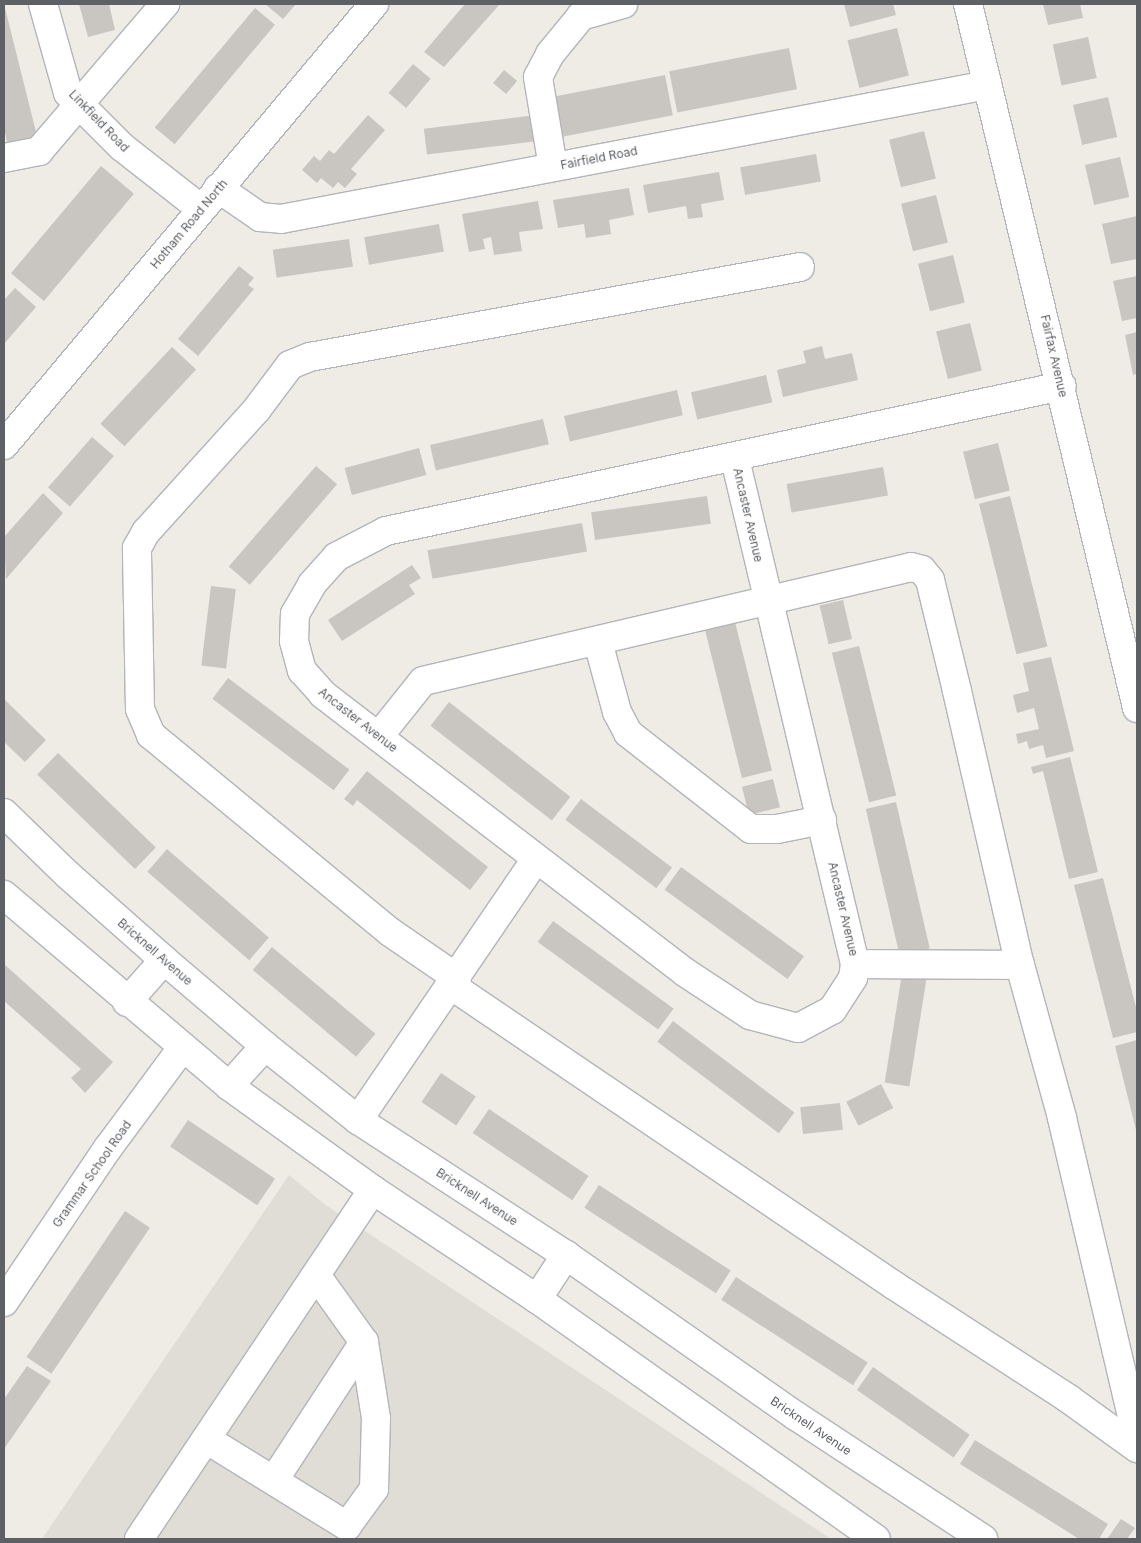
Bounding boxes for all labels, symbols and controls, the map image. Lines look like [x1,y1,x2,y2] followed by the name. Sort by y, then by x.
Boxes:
[66,87,132,155] street label: Linkfield Road
[559,143,639,173] street label: Fairfield Road
[147,176,231,272] street label: Hotham Road North
[1038,313,1070,399] street label: Fairfax Avenue
[730,466,766,564] street label: Ancaster Avenue
[316,685,400,755] street label: Ancaster Avenue
[825,860,861,958] street label: Ancaster Avenue
[115,916,195,988] street label: Bricknell Avenue
[50,1118,134,1230] street label: Grammar School Road
[434,1165,520,1229] street label: Bricknell Avenue
[768,1394,854,1458] street label: Bricknell Avenue

